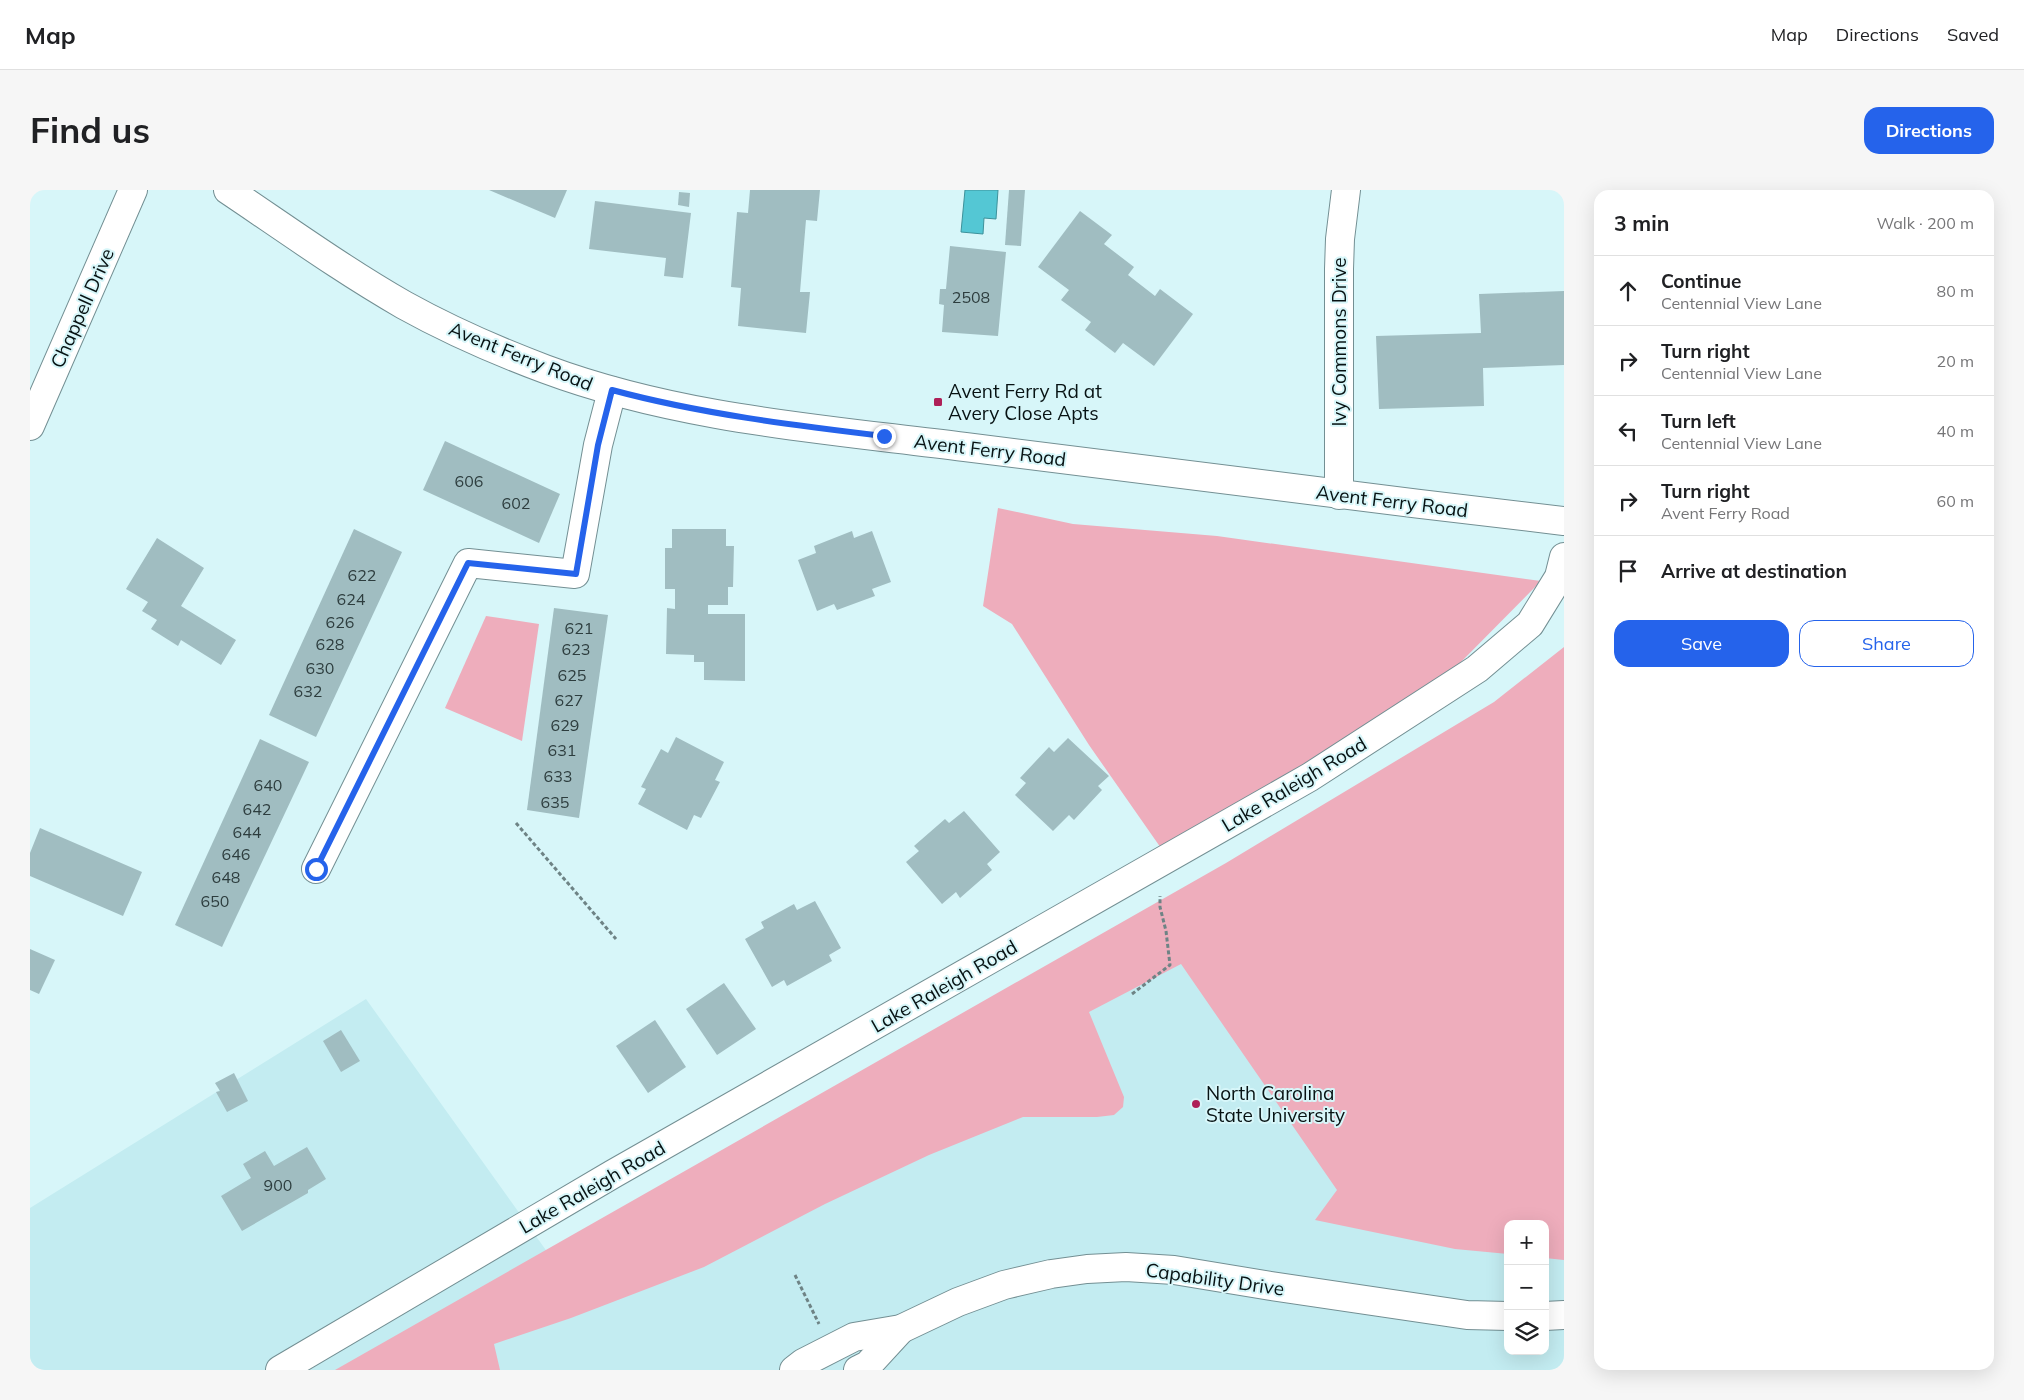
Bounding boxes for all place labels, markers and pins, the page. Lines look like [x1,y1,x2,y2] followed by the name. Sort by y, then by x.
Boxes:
[948,379,1102,425] place label: Avent Ferry Rd at Avery Close Apts
[932,396,944,408] marker: Avent Ferry Rd at Avery Close Apts
[1206,1081,1345,1127] place label: North Carolina State University
[1190,1098,1202,1110] marker: North Carolina State University

